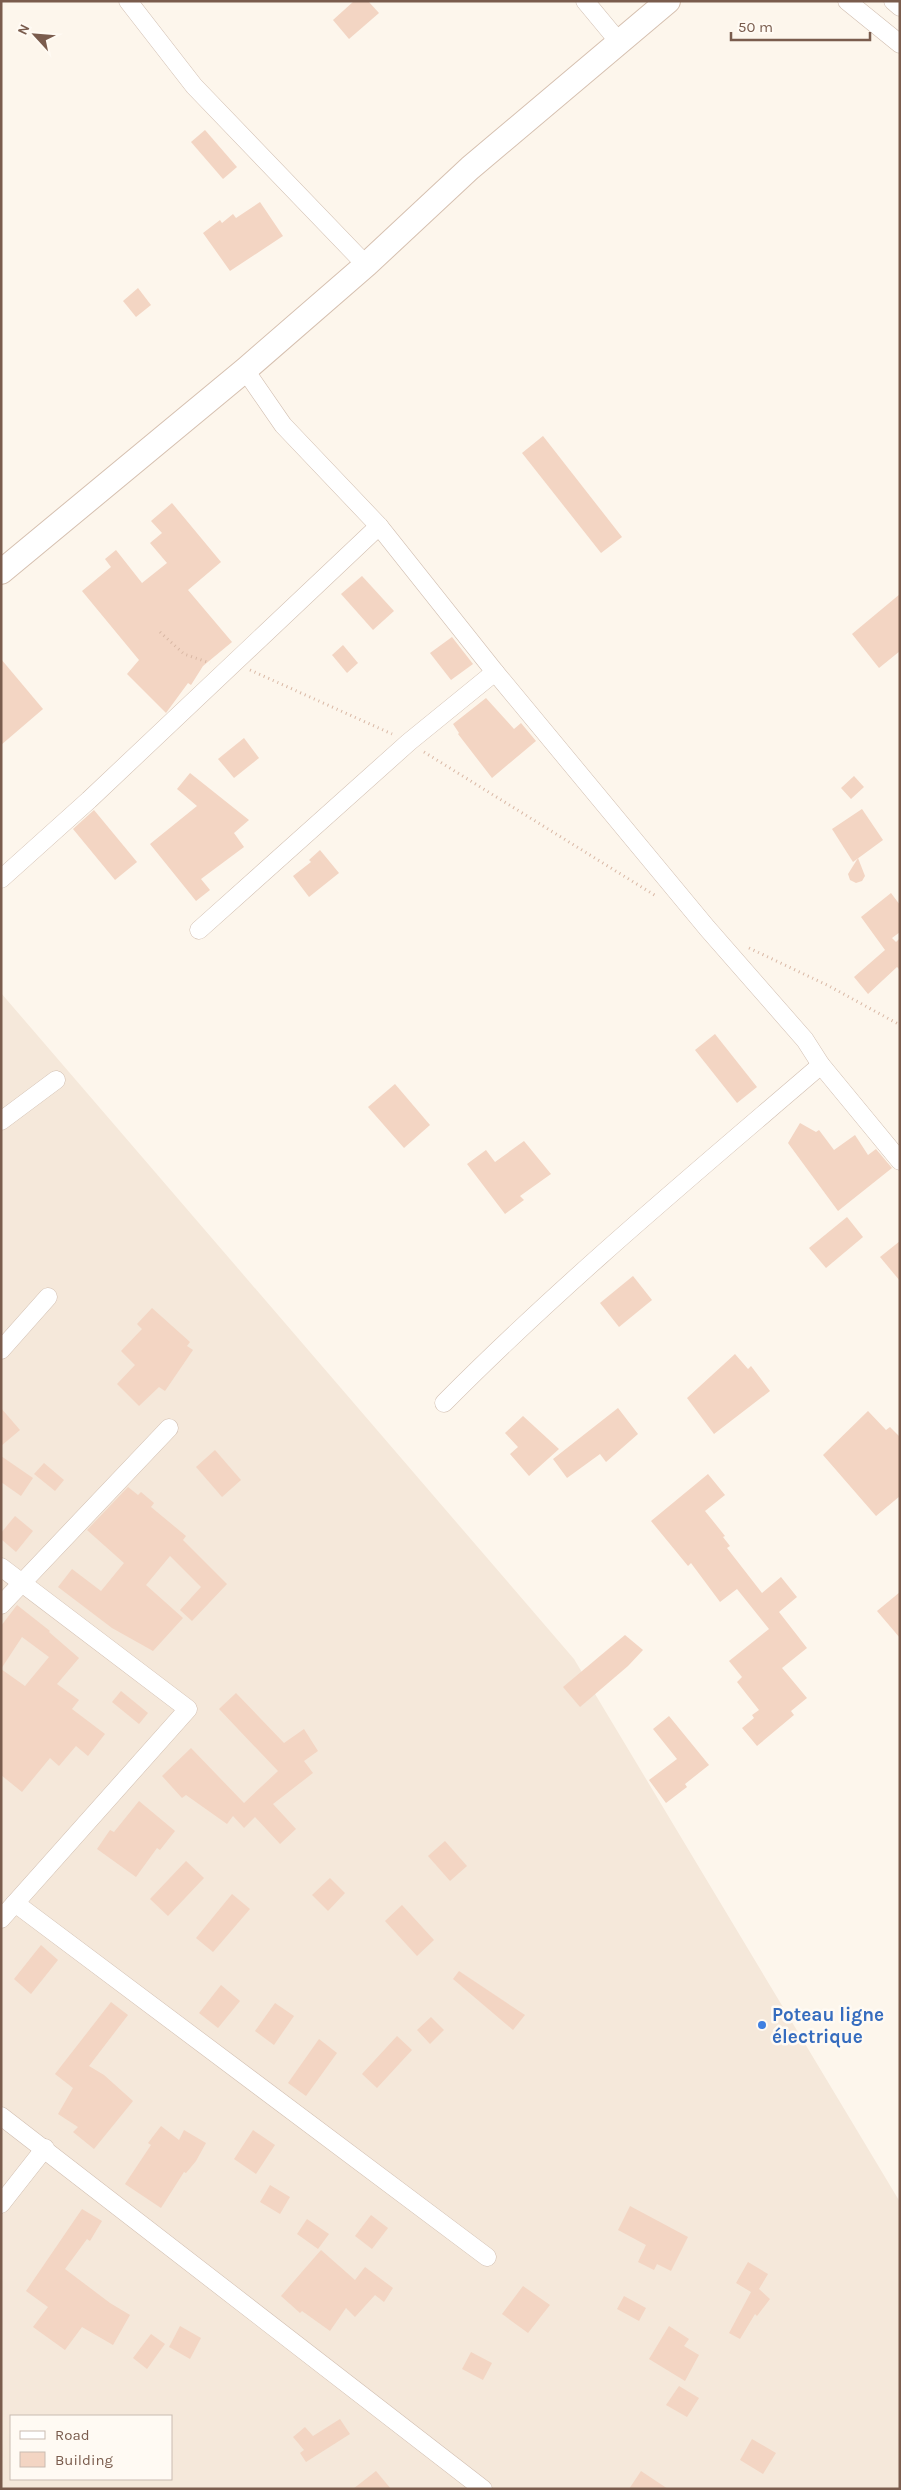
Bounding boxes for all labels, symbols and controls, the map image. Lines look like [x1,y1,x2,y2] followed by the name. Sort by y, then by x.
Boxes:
[10,10,60,60] north arrow
[731,10,870,42] scale bar
[738,18,773,36] text: 50 m
[14,21,34,38] text: N
[772,2004,884,2048] place label: Poteau ligne électrique
[756,2019,768,2031] marker: Poteau ligne électrique
[10,2415,172,2480] legend
[55,2426,90,2444] text: Road
[55,2451,113,2469] text: Building

